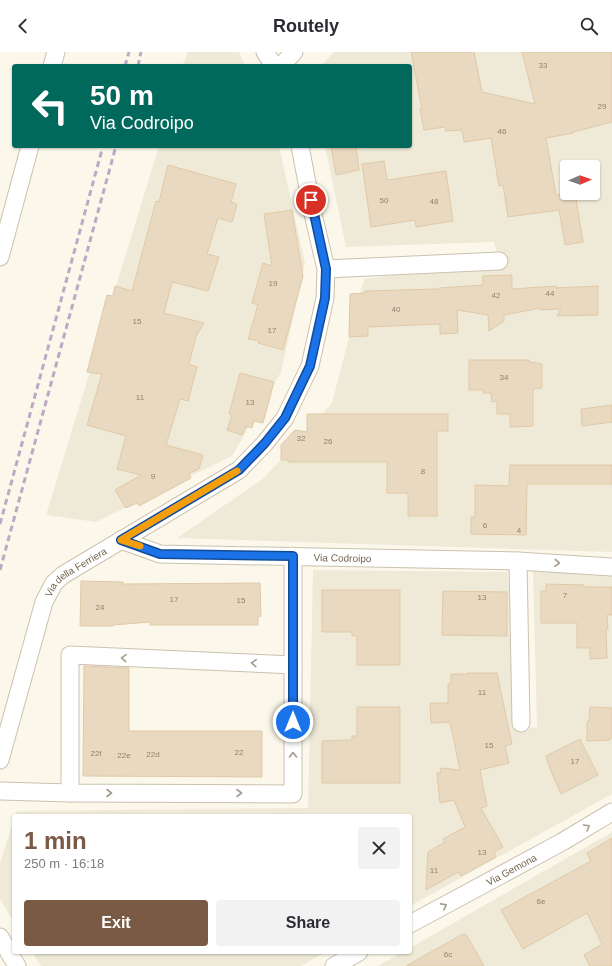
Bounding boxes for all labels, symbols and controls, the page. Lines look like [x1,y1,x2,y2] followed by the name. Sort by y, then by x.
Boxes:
[12,15,34,37] icon: back
[578,15,600,37] icon: search
[273,16,339,36] text: Routely
[539,61,548,70] house number: 33
[24,80,76,132] icon: left
[90,80,154,111] text: 50 m
[598,102,607,111] house number: 29
[90,113,194,133] text: Via Codroipo
[498,127,507,136] house number: 46
[560,160,600,200] north arrow
[560,160,600,200] map controls
[294,183,328,217] pin
[300,189,322,211] icon: arrive
[380,196,389,205] house number: 50
[430,197,439,206] house number: 48
[269,279,278,288] house number: 19
[546,289,555,298] house number: 44
[492,291,501,300] house number: 42
[392,305,401,314] house number: 40
[133,317,142,326] house number: 15
[268,326,277,335] house number: 17
[500,373,509,382] house number: 34
[136,393,145,402] house number: 11
[246,398,255,407] house number: 13
[297,434,306,443] house number: 32
[324,437,333,446] house number: 26
[421,467,426,476] house number: 8
[151,472,156,481] house number: 9
[483,521,488,530] house number: 6
[517,526,522,535] house number: 4
[43,545,109,599] street label: Via della Ferriera
[314,552,372,564] street label: Via Codroipo
[554,559,560,568] one-way arrow
[563,591,568,600] house number: 7
[478,593,487,602] house number: 13
[170,595,179,604] house number: 17
[237,596,246,605] house number: 15
[96,603,105,612] house number: 24
[121,653,127,662] one-way arrow
[251,659,257,668] one-way arrow
[478,688,487,697] house number: 11
[272,701,314,743] position arrow
[485,741,494,750] house number: 15
[235,748,244,757] house number: 22
[90,749,102,758] house number: 22f
[146,750,160,759] house number: 22d
[117,751,131,760] house number: 22e
[289,752,297,758] one-way arrow
[571,757,580,766] house number: 17
[106,789,112,797] one-way arrow
[236,789,242,797] one-way arrow
[583,824,590,831] one-way arrow
[24,827,87,854] text: 1 min
[358,827,400,869] button: close
[478,848,487,857] house number: 13
[484,852,539,888] street label: Via Gemona
[24,856,104,871] text: 250 m · 16:18
[430,866,439,875] house number: 11
[537,897,546,906] house number: 6e
[24,900,208,946] button: Exit
[216,900,400,946] button: Share
[440,903,448,911] one-way arrow
[444,950,452,959] house number: 6c

